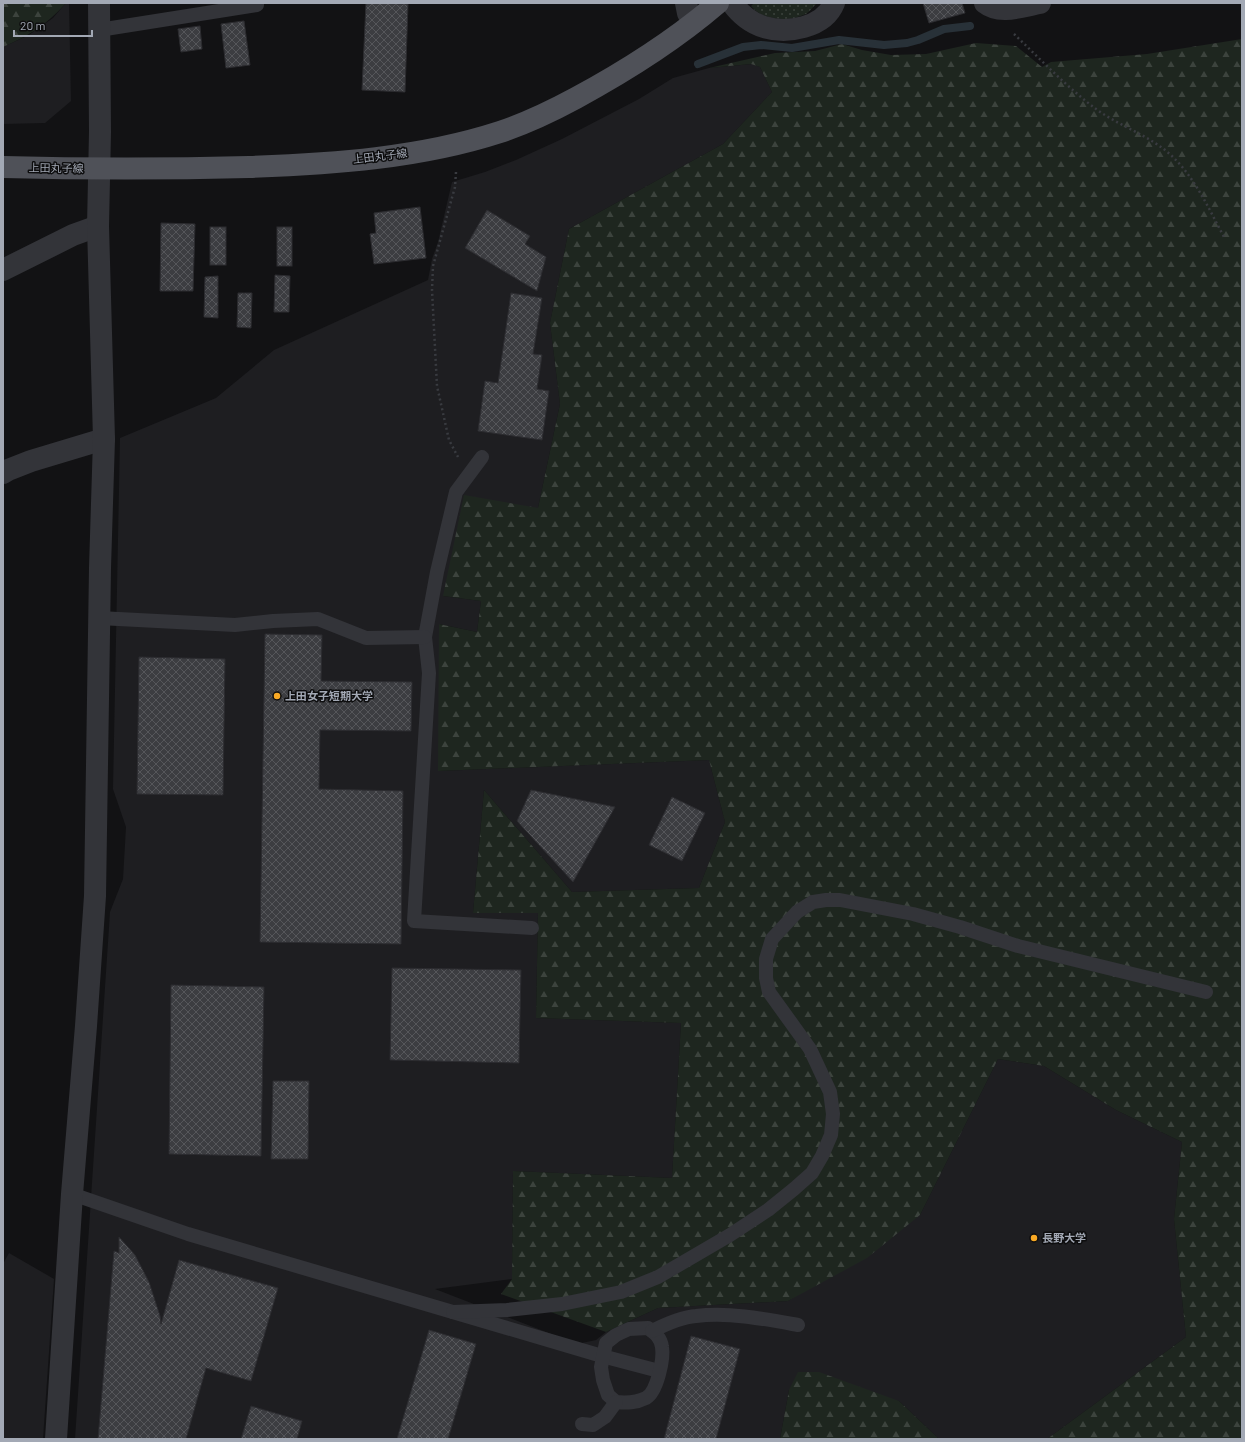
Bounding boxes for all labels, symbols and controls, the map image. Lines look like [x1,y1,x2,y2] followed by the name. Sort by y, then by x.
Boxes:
[14,12,92,38] scale bar
[20,18,46,32] text: 20 m
[352,146,408,165] street label: 上田丸子線
[28,161,84,174] street label: 上田丸子線
[285,689,373,702] place label: 上田女子短期大学
[272,691,282,701] marker: 上田女子短期大学
[1042,1231,1086,1244] place label: 長野大学
[1029,1233,1039,1243] marker: 長野大学

